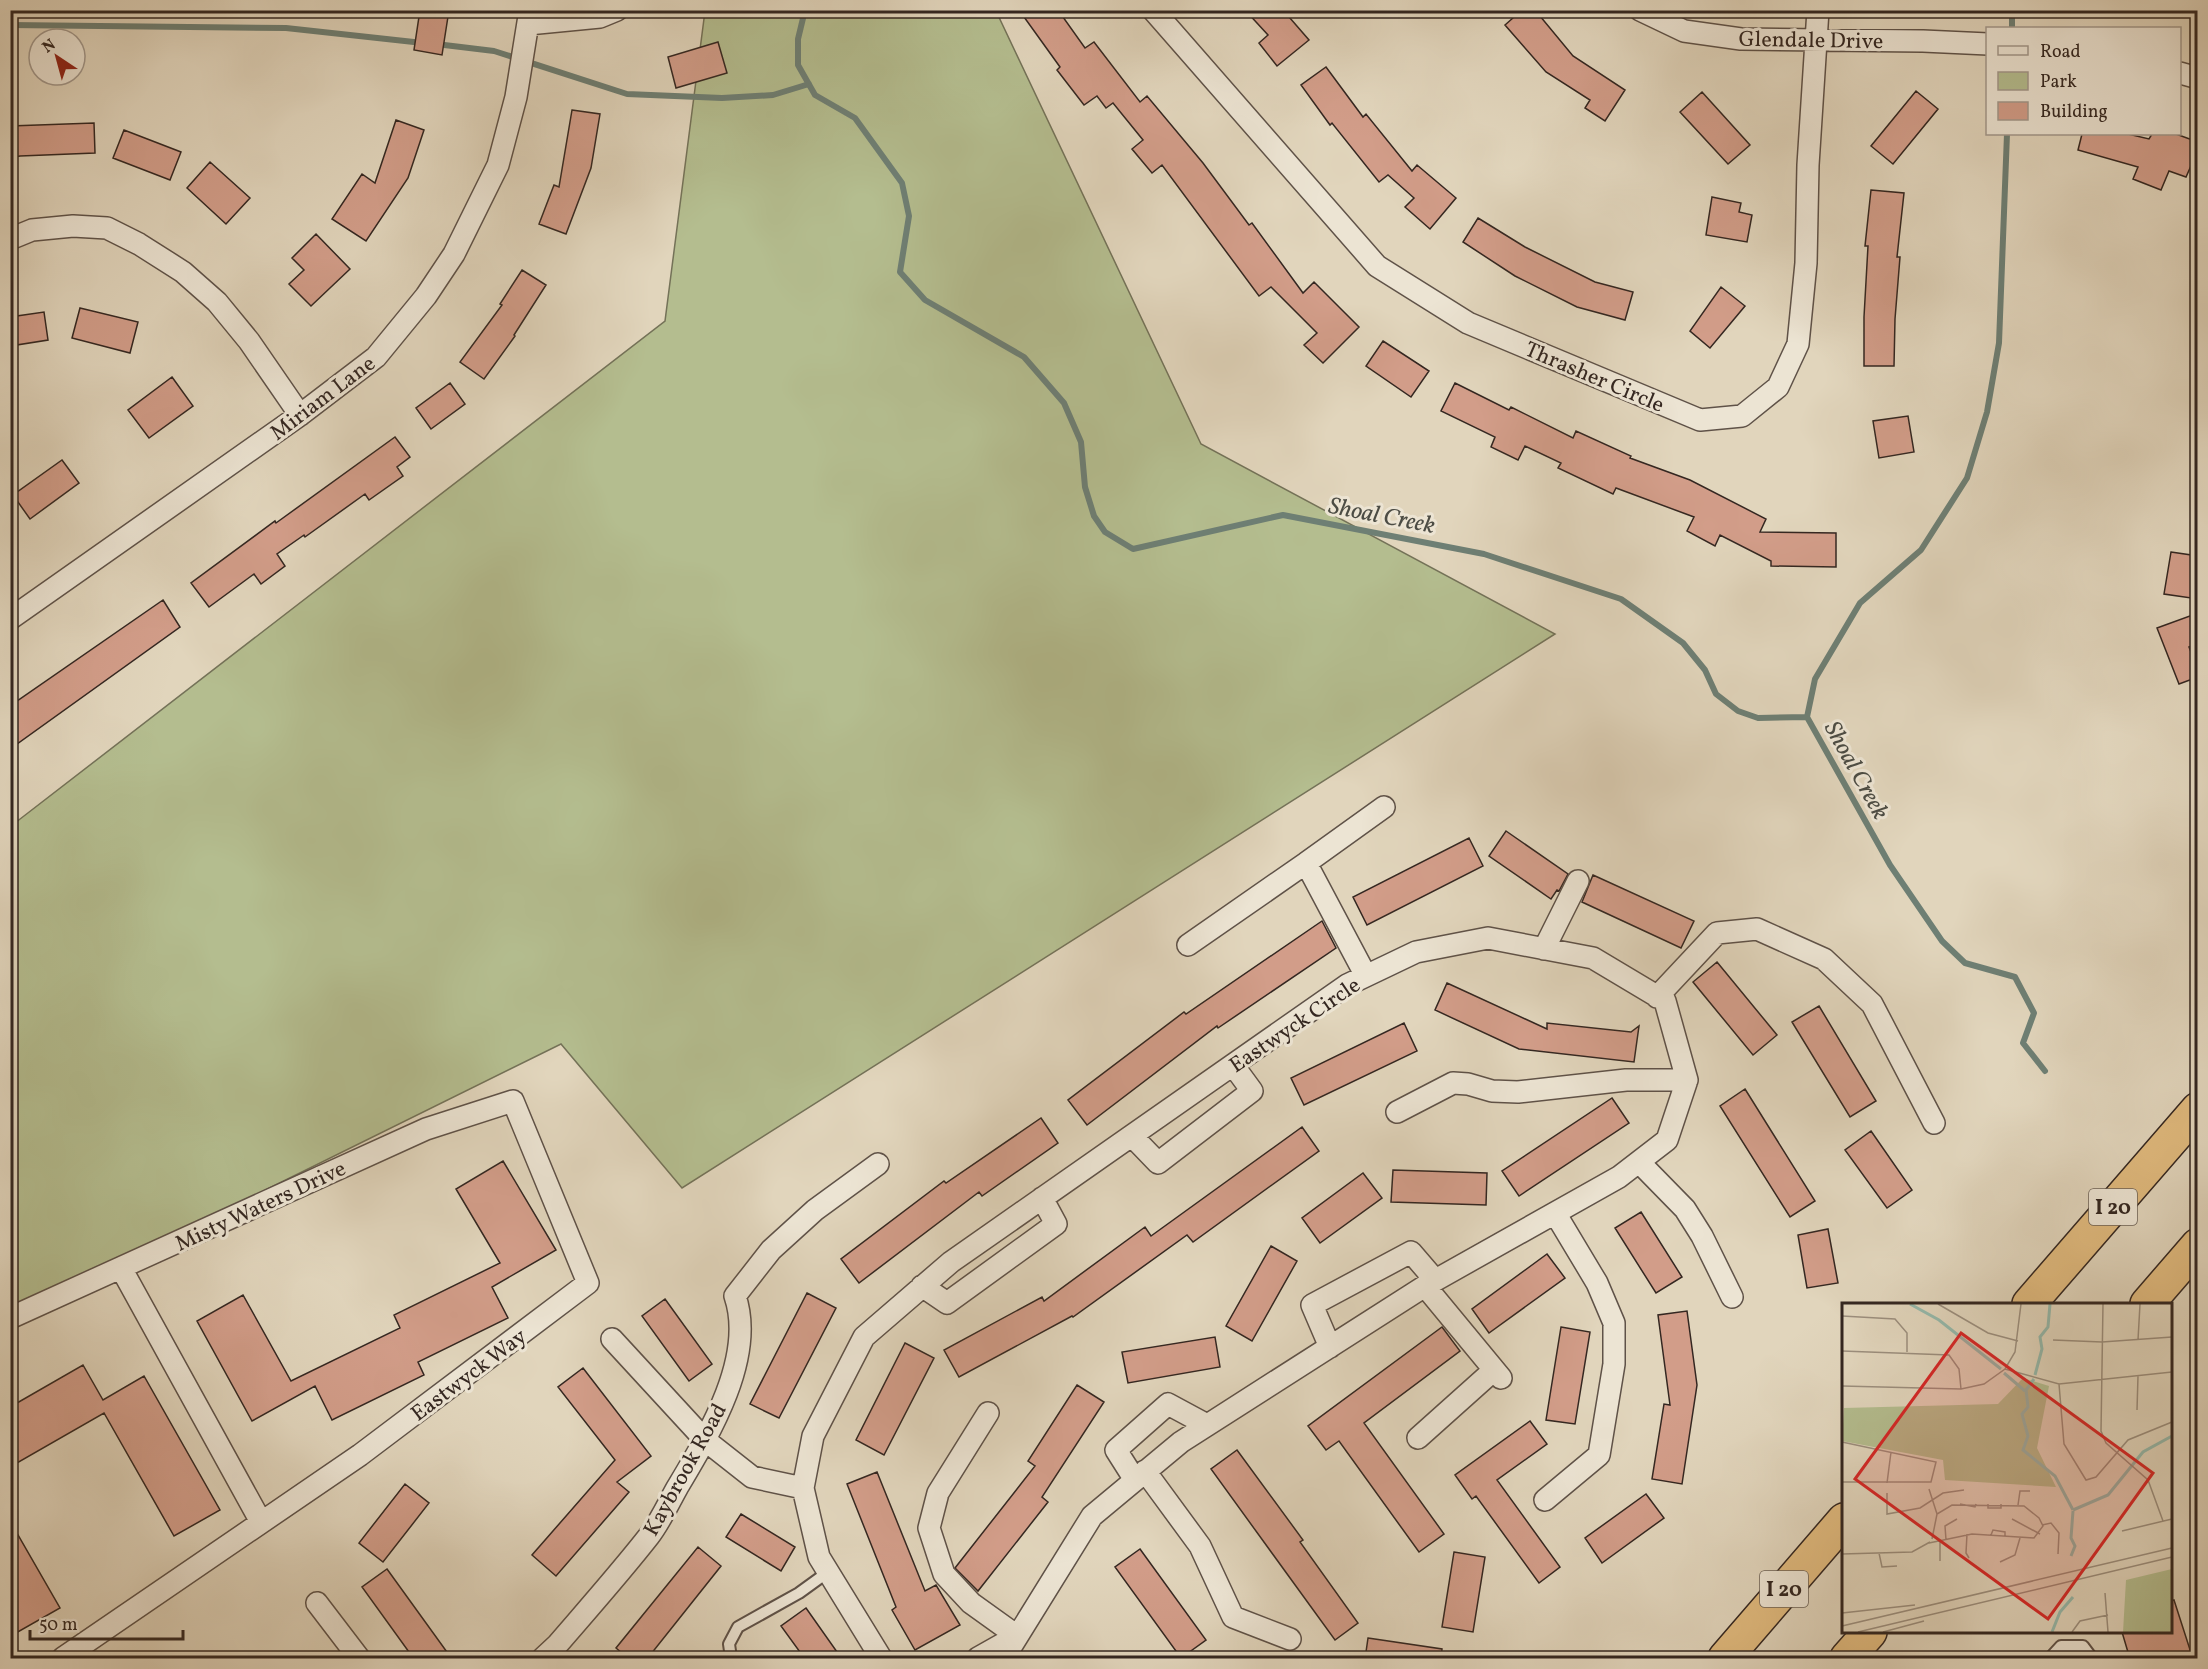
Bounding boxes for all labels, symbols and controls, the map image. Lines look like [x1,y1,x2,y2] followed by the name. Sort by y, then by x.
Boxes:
[1738,25,1884,58] street label: Glendale Drive
[27,27,87,87] north arrow
[1986,27,2181,135] legend
[38,34,61,59] text: N
[2040,40,2081,65] text: Road
[2040,70,2077,95] text: Park
[2040,100,2108,125] text: Building
[1519,335,1669,422] street label: Thrasher Circle
[264,349,383,449] street label: Miriam Lane
[1326,490,1438,544] water label: Shoal Creek
[1814,716,1896,826] water label: Shoal Creek
[1224,971,1367,1081] street label: Eastwyck Circle
[171,1154,351,1260] street label: Misty Waters Drive
[2089,1189,2137,1225] road number: I 20
[1842,1303,2172,1633] inset map
[405,1322,534,1430] street label: Eastwyck Way
[637,1398,736,1542] street label: Kaybrook Road
[1760,1571,1808,1607] road number: I 20
[30,1603,183,1641] scale bar
[39,1613,78,1638] text: 50 m

